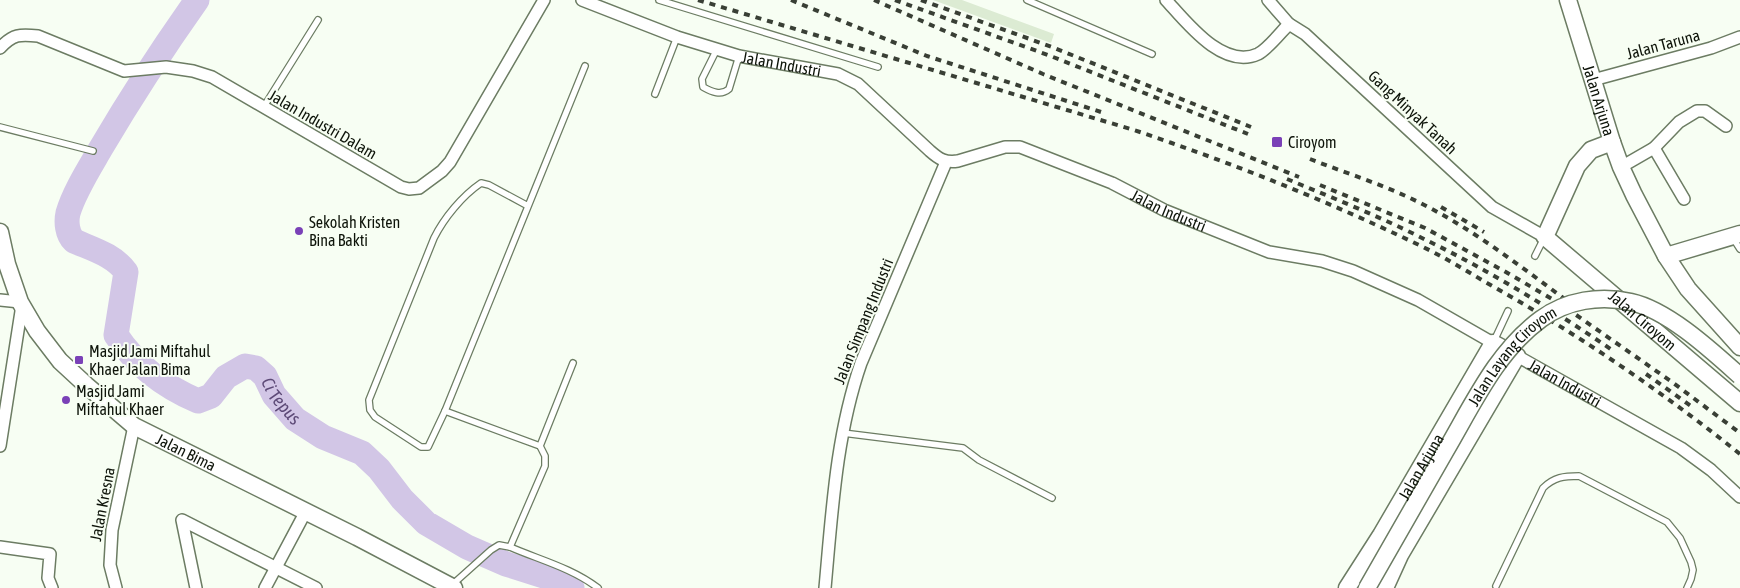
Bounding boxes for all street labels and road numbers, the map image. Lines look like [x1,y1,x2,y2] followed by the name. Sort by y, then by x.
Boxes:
[1624,26,1702,62] street label: Jalan Taruna
[740,48,823,80] street label: Jalan Industri
[1580,63,1619,138] street label: Jalan Arjuna
[1364,66,1461,158] street label: Gang Minyak Tanah
[266,86,380,162] street label: Jalan Industri Dalam
[1128,186,1209,235] street label: Jalan Industri
[830,256,897,387] street label: Jalan Simpang Industri
[1605,287,1680,354] street label: Jalan Ciroyom
[1464,302,1559,409] street label: Jalan Layang Ciroyom
[1526,355,1604,410] street label: Jalan Industri
[153,429,219,474] street label: Jalan Bima
[1395,430,1447,503] street label: Jalan Arjuna
[86,466,118,542] street label: Jalan Kresna

